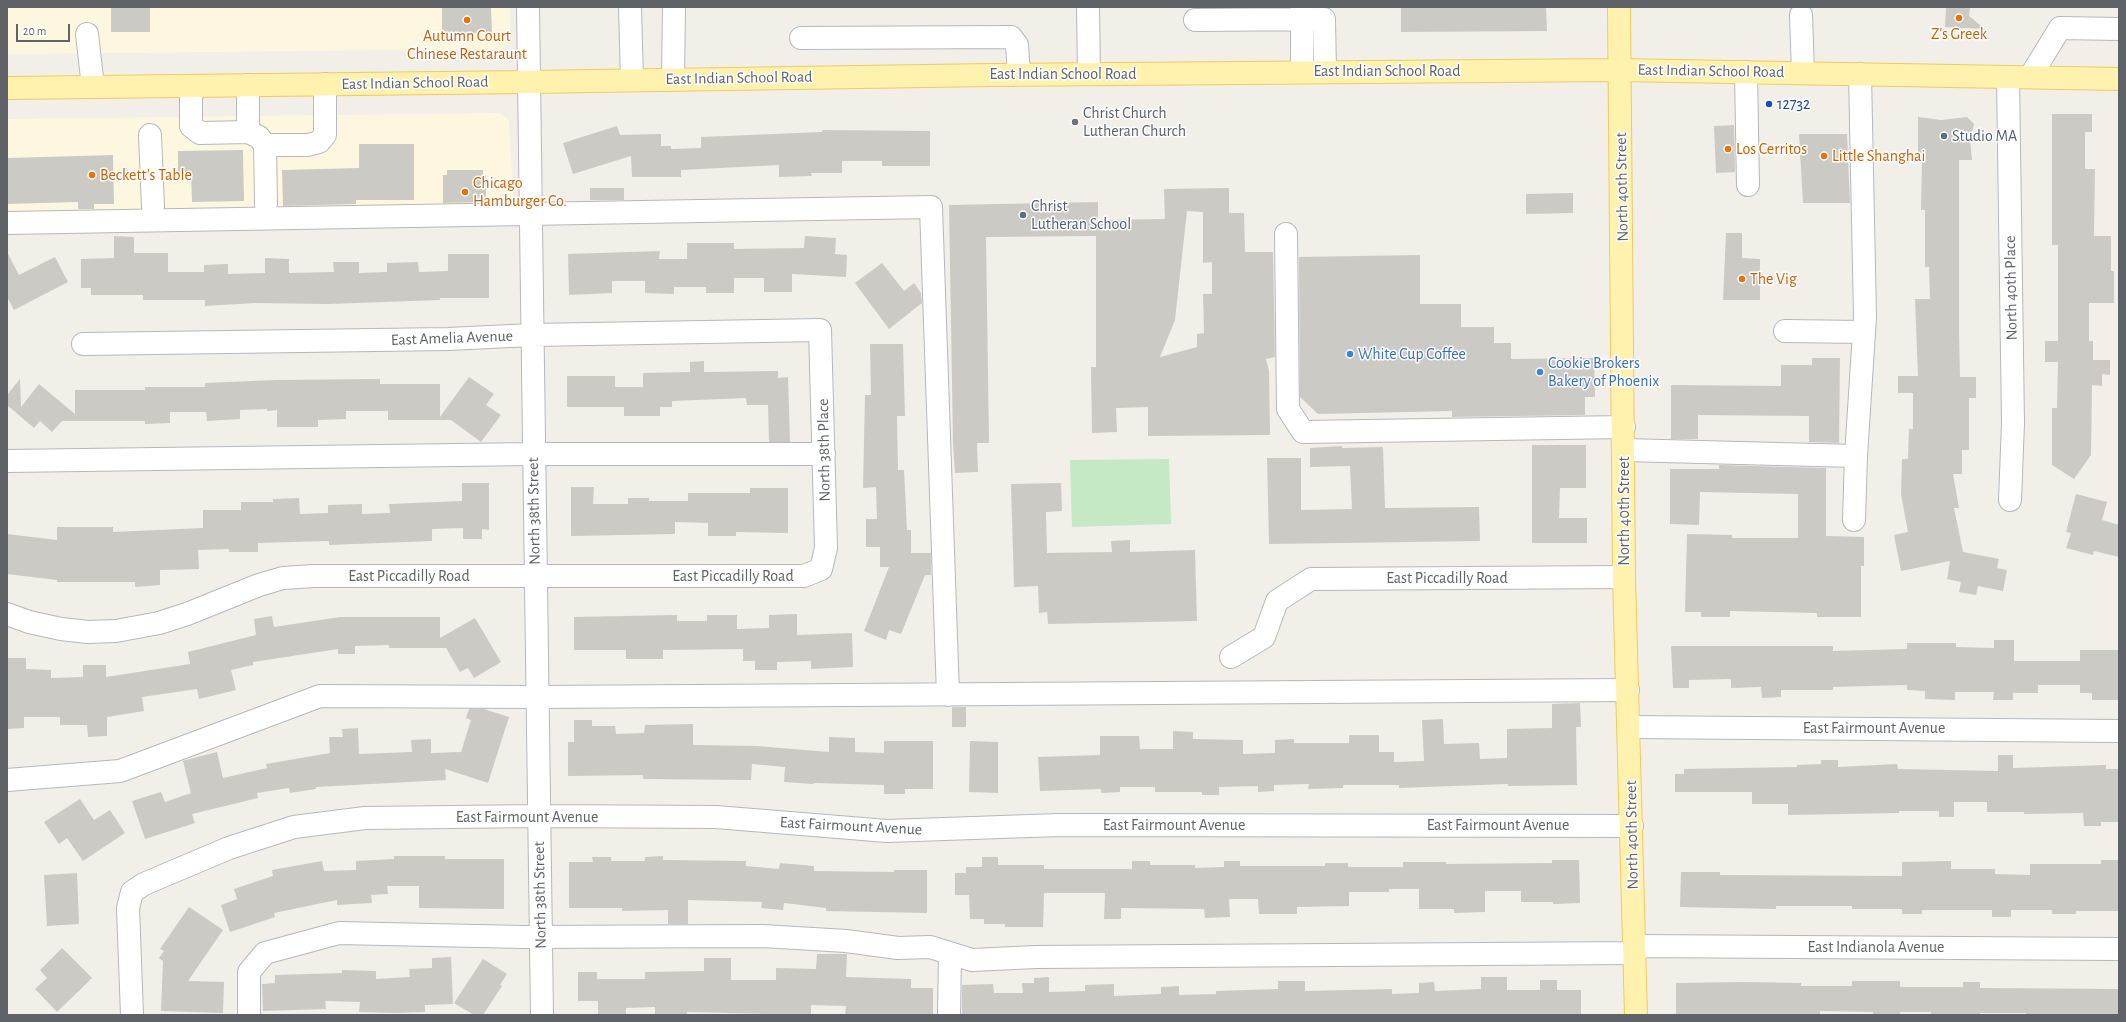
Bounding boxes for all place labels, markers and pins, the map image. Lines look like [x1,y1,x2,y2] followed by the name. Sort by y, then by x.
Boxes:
[1954,13,1964,23] marker: Z's Greek
[462,15,472,25] marker: Autumn Court Chinese Restaraunt
[1931,24,1987,44] place label: Z's Greek
[407,26,527,64] place label: Autumn Court Chinese Restaraunt
[1777,94,1810,114] place label: 12732
[1764,99,1774,109] marker: 12732
[1083,103,1186,141] place label: Christ Church Lutheran Church
[1070,117,1080,127] marker: Christ Church Lutheran Church
[1952,126,2017,146] place label: Studio MA
[1939,131,1949,141] marker: Studio MA
[1736,139,1807,159] place label: Los Cerritos
[1723,144,1733,154] marker: Los Cerritos
[1832,146,1925,166] place label: Little Shanghai
[1819,151,1829,161] marker: Little Shanghai
[100,165,192,185] place label: Beckett's Table
[87,170,97,180] marker: Beckett's Table
[473,173,567,211] place label: Chicago Hamburger Co.
[460,187,470,197] marker: Chicago Hamburger Co.
[1031,196,1131,234] place label: Christ Lutheran School
[1018,210,1028,220] marker: Christ Lutheran School
[1750,269,1797,289] place label: The Vig
[1737,274,1747,284] marker: The Vig
[1358,344,1466,364] place label: White Cup Coffee
[1345,349,1355,359] marker: White Cup Coffee
[1548,353,1659,391] place label: Cookie Brokers Bakery of Phoenix
[1535,367,1545,377] marker: Cookie Brokers Bakery of Phoenix

